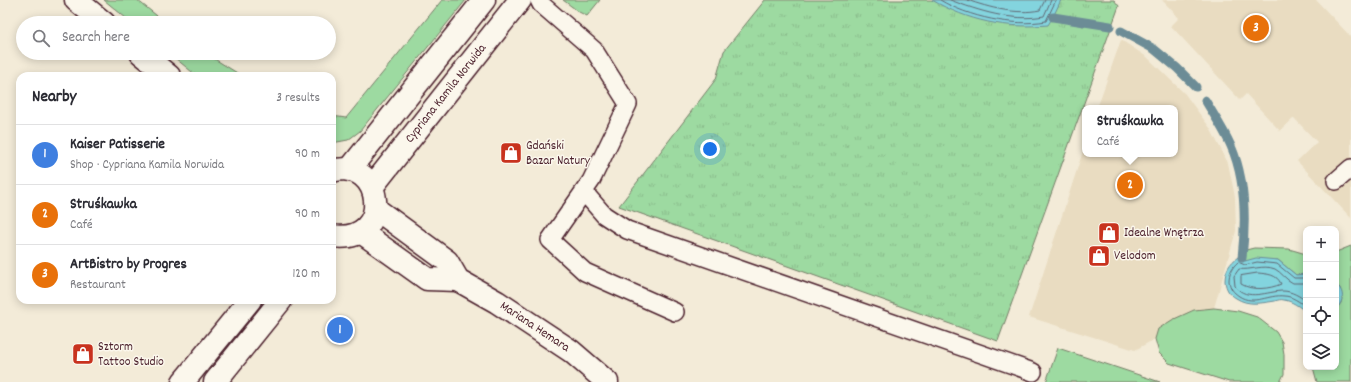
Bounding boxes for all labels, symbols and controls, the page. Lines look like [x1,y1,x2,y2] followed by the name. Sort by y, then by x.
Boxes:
[1243,13,1269,43] pin: 3
[16,16,336,60] search box
[30,27,52,49] icon: search
[62,27,130,49] text: Search here
[401,39,492,147] street label: Cypriana Kamila Norwida
[32,86,76,110] text: Nearby
[276,89,320,108] text: 3 results
[1082,105,1178,157] popup
[1097,111,1163,133] text: Struśkawka
[1097,133,1119,152] text: Café
[70,134,165,156] text: Kaiser Patisserie
[526,137,591,171] place label: Gdański Bazar Natury
[700,139,720,159] your location
[498,140,524,166] shop icon: Gdański Bazar Natury
[44,145,46,164] text: 1
[295,145,320,164] text: 90 m
[70,156,224,175] text: Shop · Cypriana Kamila Norwida
[1117,170,1143,200] pin: 2
[70,194,137,216] text: Struśkawka
[42,205,48,224] text: 2
[295,205,320,224] text: 90 m
[70,216,93,235] text: Café
[1096,220,1122,246] shop icon: Idealne Wnętrza
[1124,224,1204,243] place label: Idealne Wnętrza
[1303,226,1339,370] map controls
[1303,226,1339,262] button: +
[1086,243,1112,269] shop icon: Velodom
[1114,247,1156,266] place label: Velodom
[70,254,187,276] text: ArtBistro by Progres
[1303,262,1339,298] button: −
[42,265,48,284] text: 3
[292,265,320,284] text: 120 m
[70,276,126,295] text: Restaurant
[496,297,574,358] street label: Mariana Hemara
[1303,298,1339,334] button: locate
[327,315,353,345] pin: 1
[1303,334,1339,370] button: layers
[98,338,164,372] place label: Sztorm Tattoo Studio
[70,341,96,367] shop icon: Sztorm Tattoo Studio

